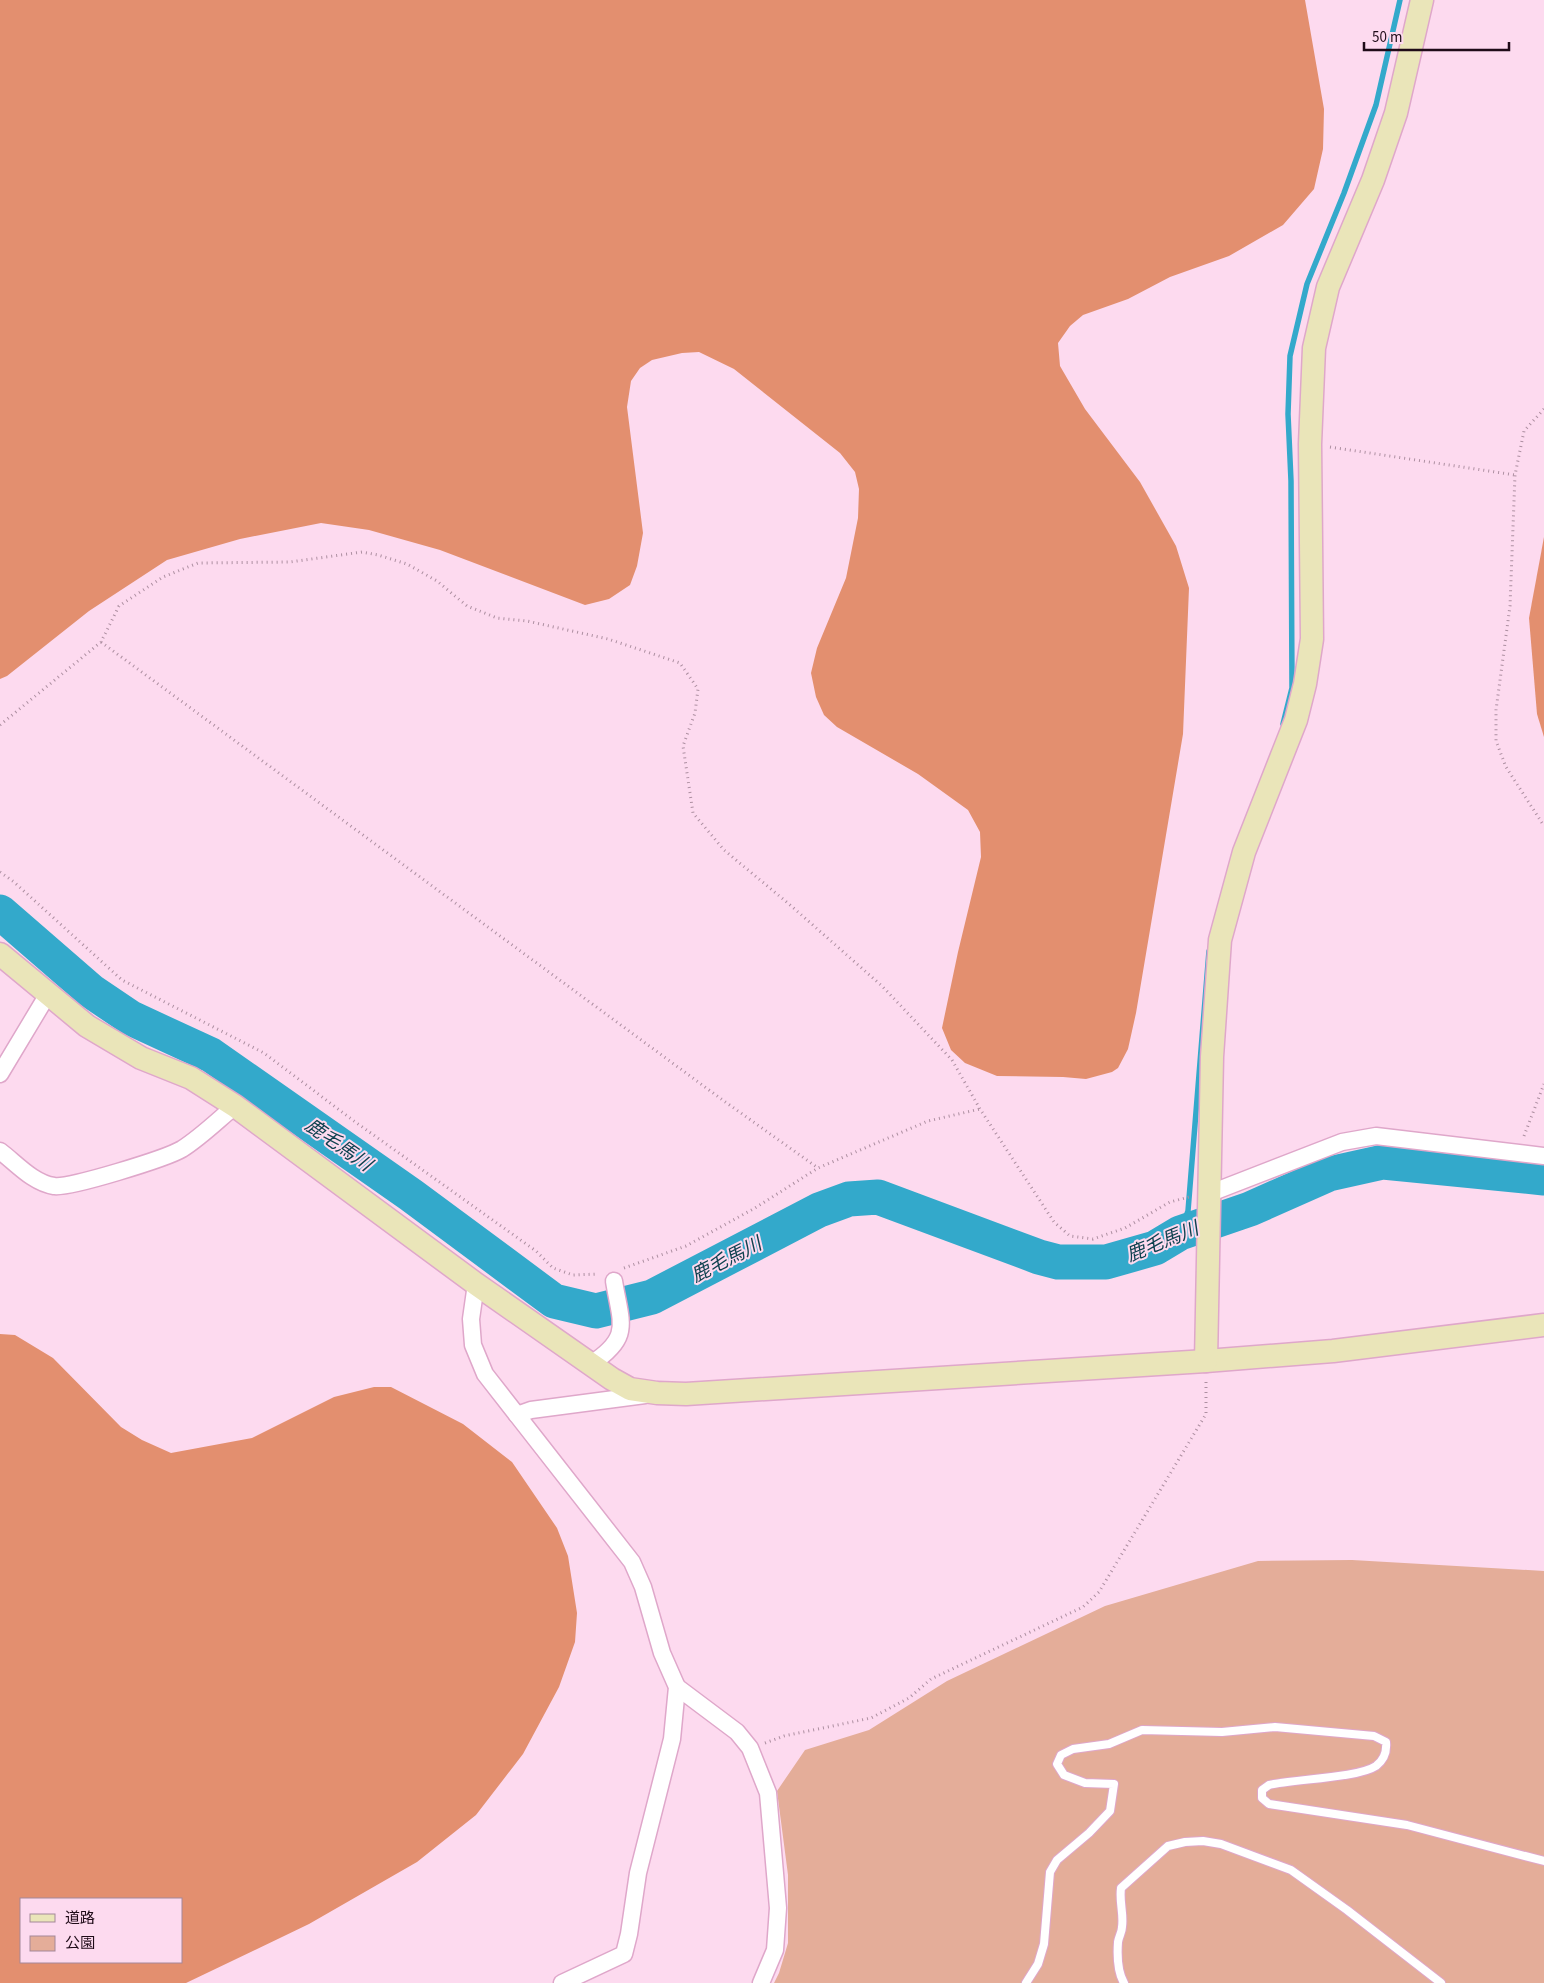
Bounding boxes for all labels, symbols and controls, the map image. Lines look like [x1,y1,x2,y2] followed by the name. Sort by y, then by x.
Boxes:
[1364,20,1509,52] scale bar
[1372,27,1402,48] text: 50 m
[299,1112,379,1179] water label: 鹿毛馬川
[1122,1215,1205,1269] water label: 鹿毛馬川
[687,1230,768,1290] water label: 鹿毛馬川
[20,1898,182,1963] legend
[65,1908,95,1929] text: 道路
[65,1933,95,1954] text: 公園

